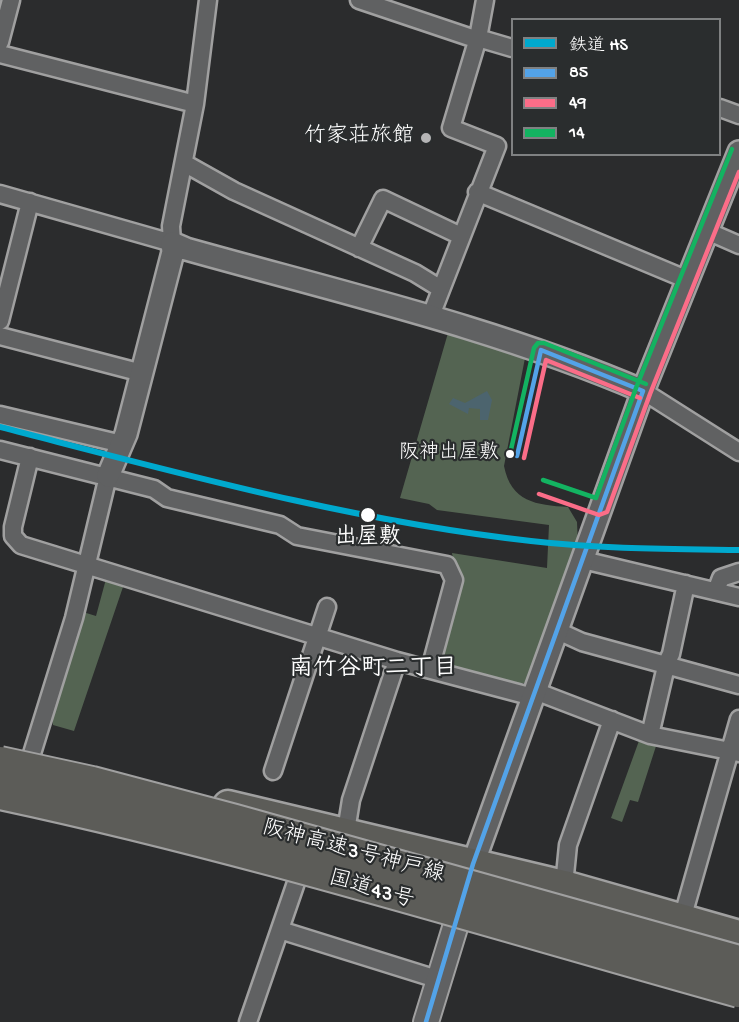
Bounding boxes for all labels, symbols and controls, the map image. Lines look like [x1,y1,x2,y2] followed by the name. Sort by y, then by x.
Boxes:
[511,18,721,156] legend
[569,36,628,57] text: 鉄道 HS
[569,63,588,84] text: 85
[569,93,587,114] text: 49
[569,123,585,144] text: 14
[304,125,414,151] place label: 竹家荘旅館
[419,131,433,145] marker: 竹家荘旅館
[399,442,499,466] place label: 阪神出屋敷
[504,448,516,460] marker: 阪神出屋敷
[359,506,377,524] marker: 出屋敷
[335,526,401,552] place label: 出屋敷
[289,656,457,684] district label: 南竹谷町二丁目
[259,816,447,890] street label: 阪神高速3号神戸線
[325,866,417,916] street label: 国道43号

